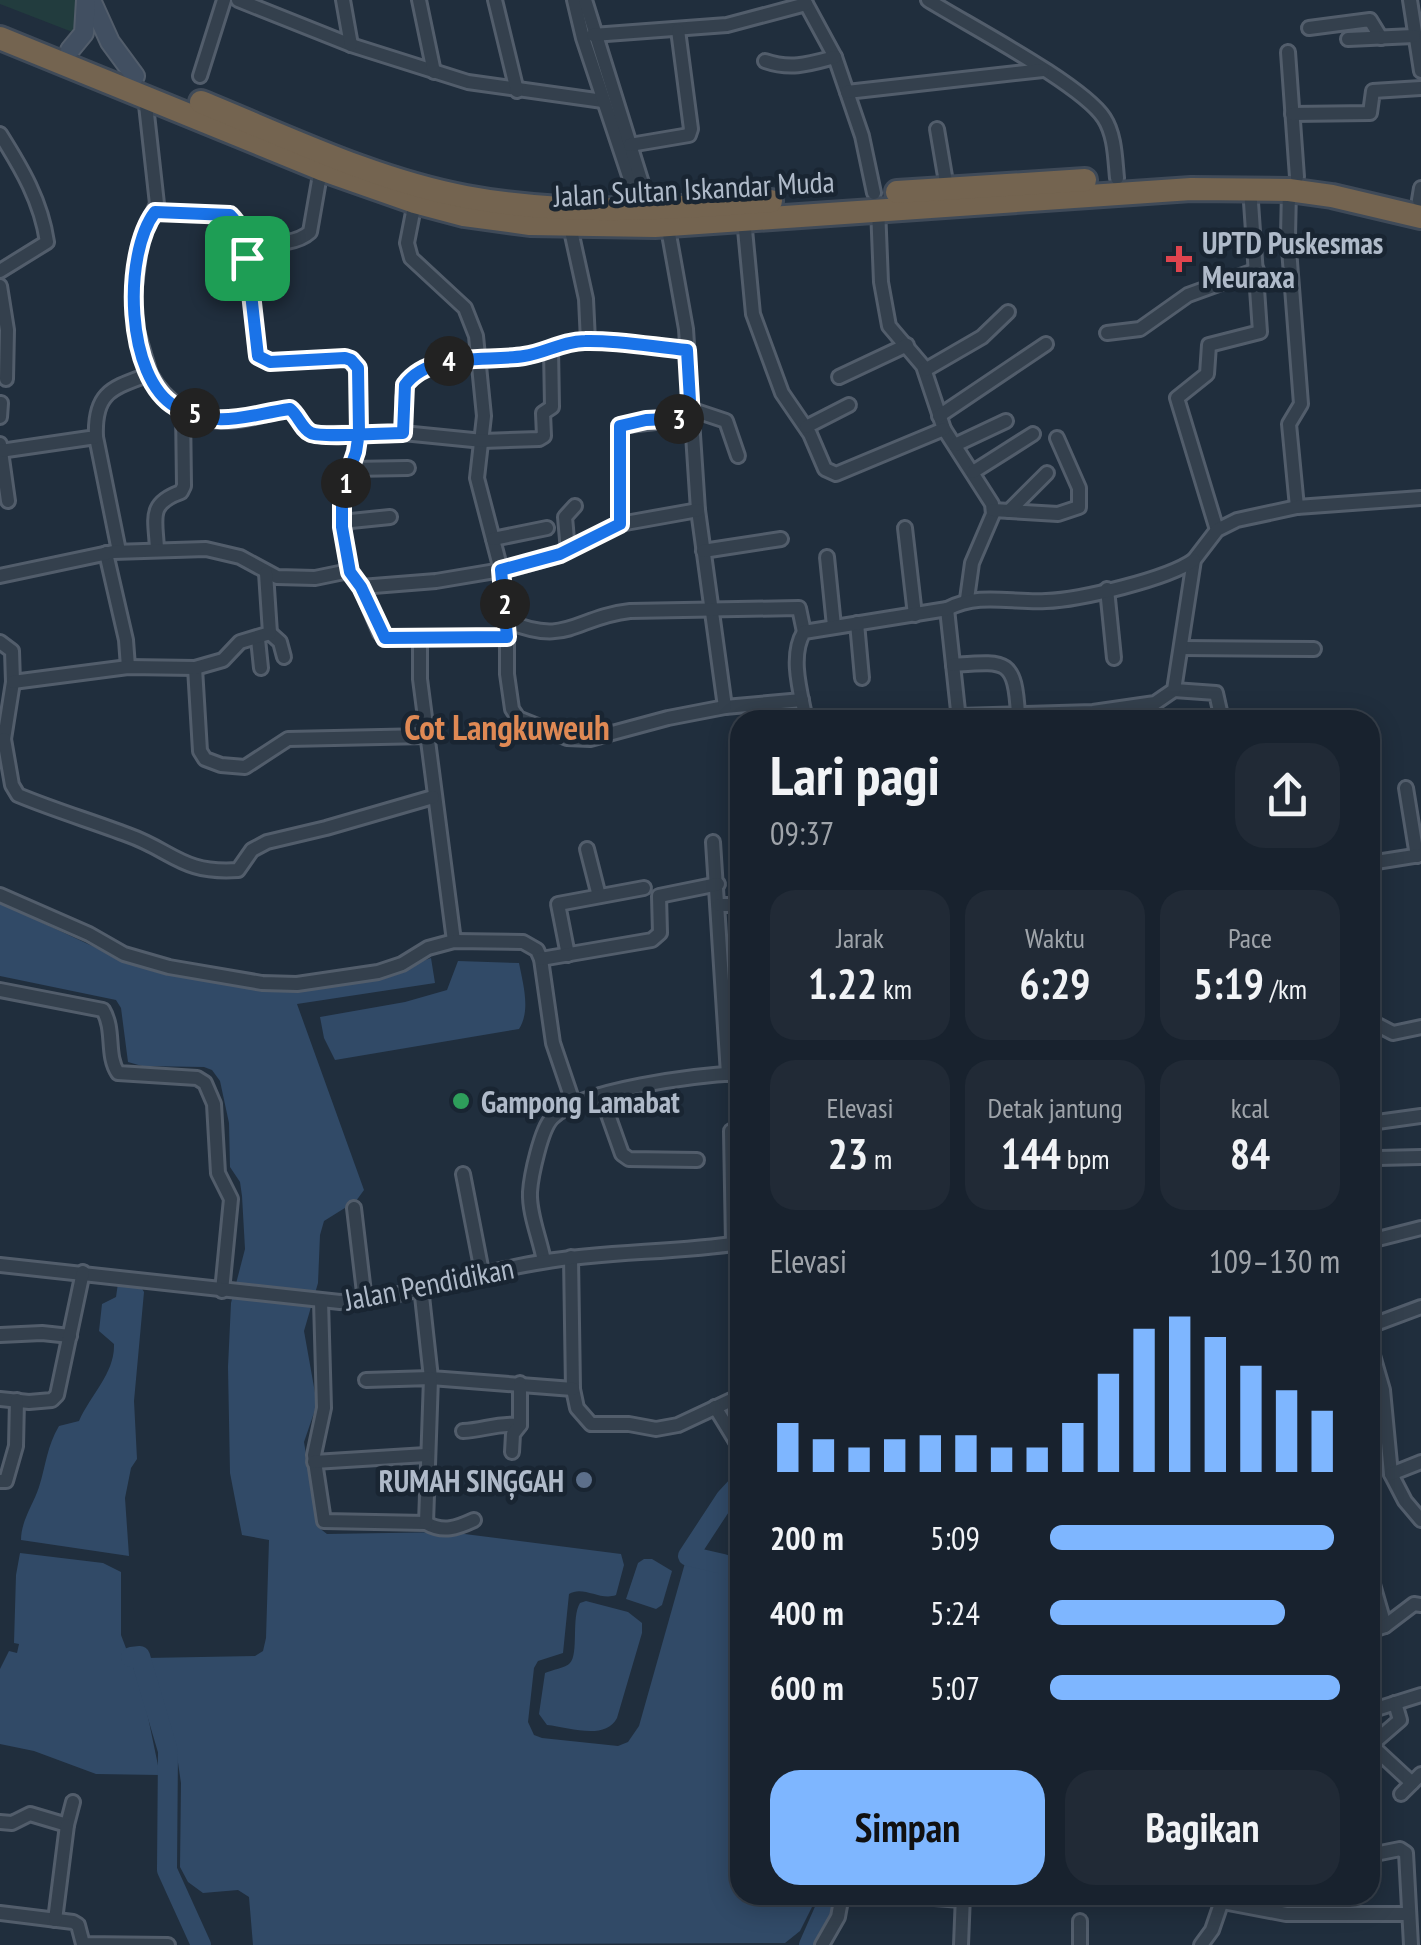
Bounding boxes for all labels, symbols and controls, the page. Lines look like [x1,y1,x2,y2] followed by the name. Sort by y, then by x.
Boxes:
[552,161,835,215] street label: Jalan Sultan Iskandar Muda
[205,216,290,301] pin
[1202,223,1383,296] place label: UPTD Puskesmas Meuraxa
[220,231,275,286] icon: arrive
[1166,246,1192,272] marker: UPTD Puskesmas Meuraxa
[424,336,474,386] pin: 4
[442,342,456,379] text: 4
[170,388,220,438] pin: 5
[188,394,202,431] text: 5
[654,394,704,444] pin: 3
[672,400,686,437] text: 3
[321,458,371,508] pin: 1
[339,464,353,501] text: 1
[480,579,530,629] pin: 2
[498,585,512,622] text: 2
[404,704,610,750] district label: Cot Langkuweuh
[770,739,940,810] text: Lari pagi
[1235,743,1340,848] button: share
[770,812,834,854] text: 09:37
[836,919,884,956] text: Jarak
[1025,919,1085,956] text: Waktu
[1228,919,1272,956] text: Pace
[808,956,877,1011] text: 1.22
[1020,956,1090,1011] text: 6:29
[1193,956,1264,1011] text: 5:19
[877,970,912,1007] text: km
[1264,970,1307,1007] text: /km
[481,1082,680,1121] place label: Gampong Lamabat
[826,1089,894,1126] text: Elevasi
[987,1089,1123,1126] text: Detak jantung
[1231,1089,1269,1126] text: kcal
[450,1090,472,1112] marker: Gampong Lamabat
[828,1126,868,1181] text: 23
[1001,1126,1061,1181] text: 144
[1230,1126,1270,1181] text: 84
[868,1140,892,1177] text: m
[1061,1140,1109,1177] text: bpm
[770,1240,847,1282] text: Elevasi
[1209,1240,1340,1282] text: 109–130 m
[340,1247,517,1319] street label: Jalan Pendidikan
[379,1461,564,1501] place label: RUMAH SINĢGAH
[573,1469,595,1491] marker: RUMAH SINĢGAH
[770,1517,844,1559] text: 200 m
[930,1517,980,1559] text: 5:09
[770,1592,844,1634] text: 400 m
[930,1592,980,1634] text: 5:24
[770,1667,844,1709] text: 600 m
[930,1667,980,1709] text: 5:07
[770,1770,1045,1885] button: Simpan
[1065,1770,1340,1885] button: Bagikan

